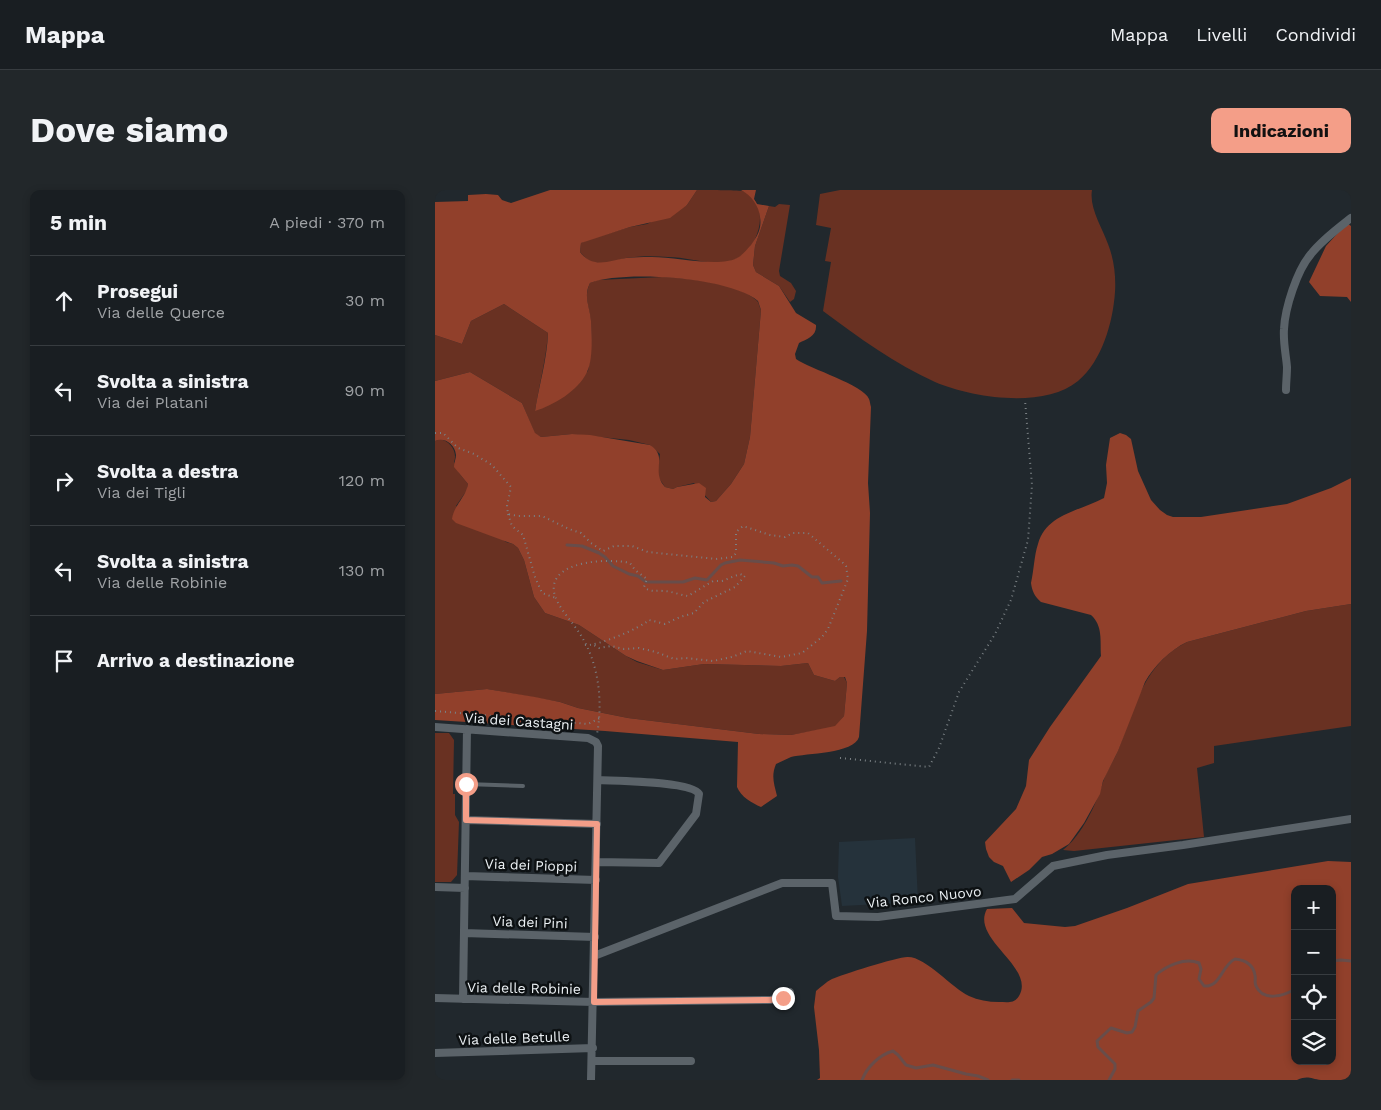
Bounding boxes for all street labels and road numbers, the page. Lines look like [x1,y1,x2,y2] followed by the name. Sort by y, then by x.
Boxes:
[464,709,574,733] street label: Via dei Castagni
[485,855,577,875] street label: Via dei Pioppi
[866,883,982,911] street label: Via Ronco Nuovo
[492,913,568,931] street label: Via dei Pini
[467,979,581,997] street label: Via delle Robinie
[458,1028,570,1048] street label: Via delle Betulle

